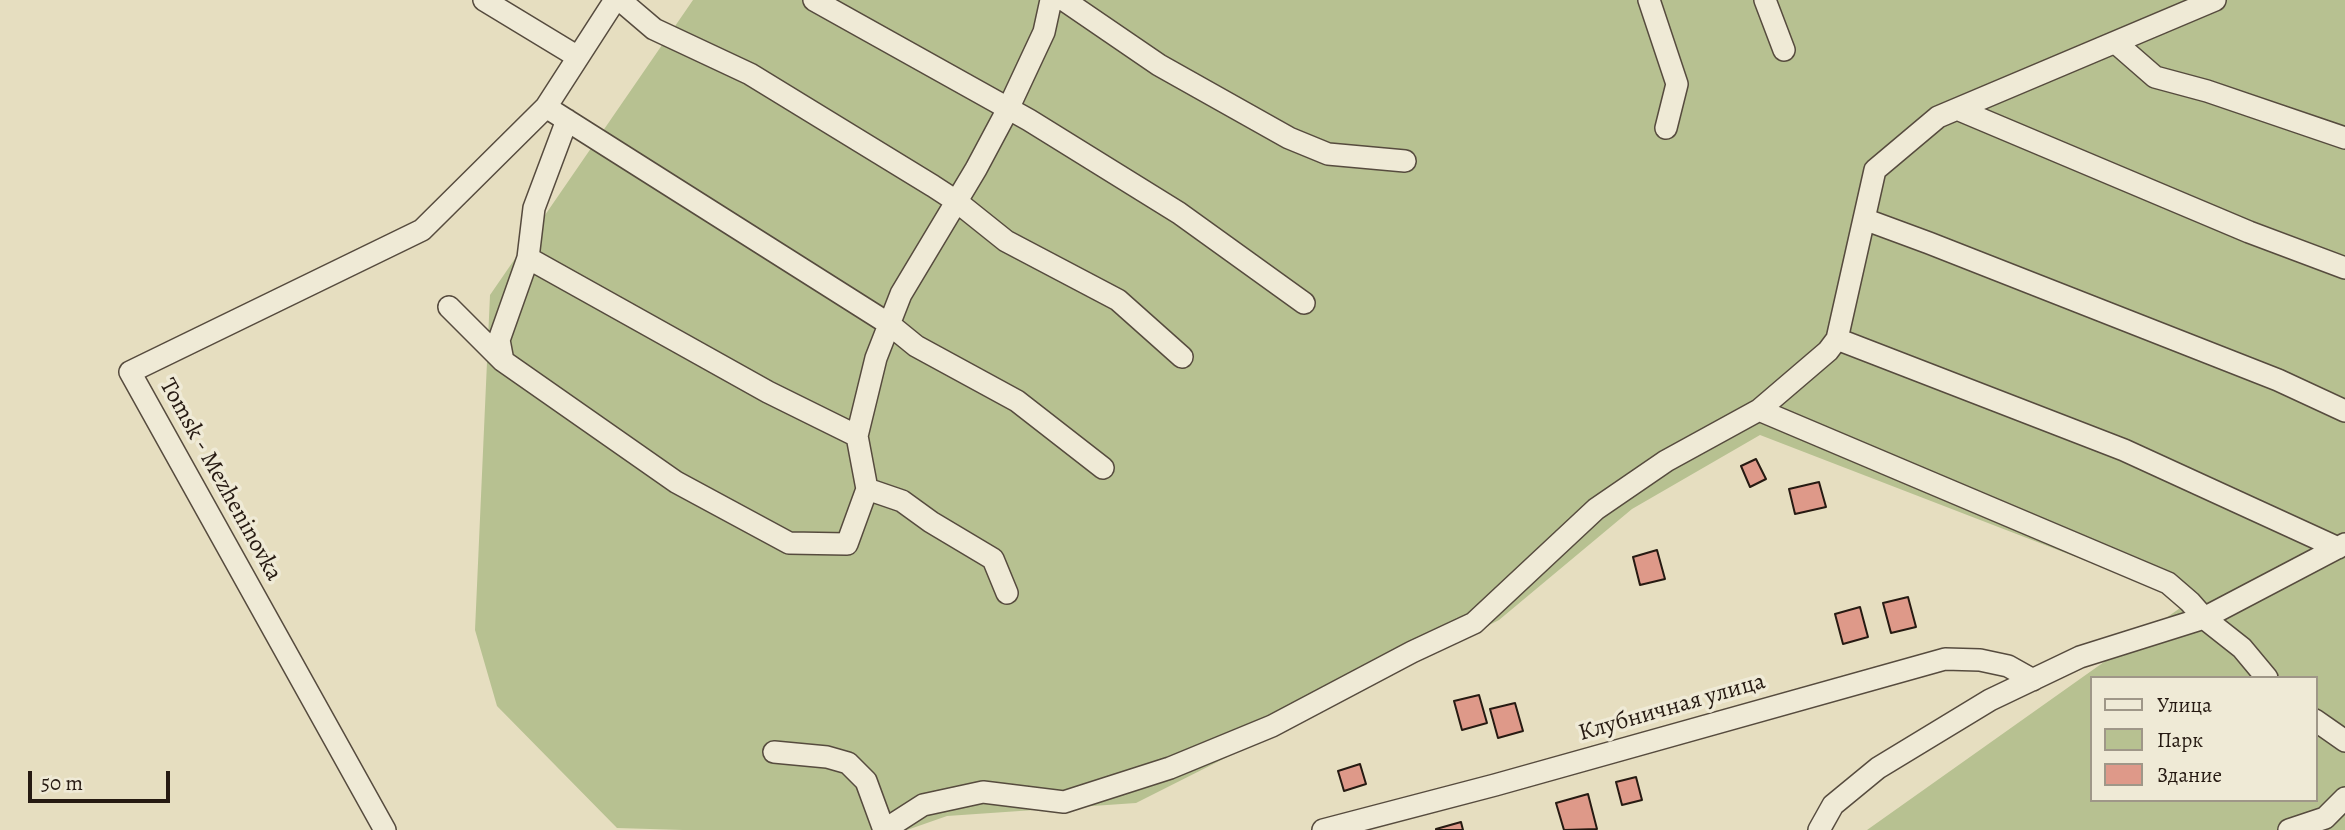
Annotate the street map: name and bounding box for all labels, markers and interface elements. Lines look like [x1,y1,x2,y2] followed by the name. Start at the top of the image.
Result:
[152,374,288,586] street label: Tomsk - Mezheninovka
[1575,668,1769,748] street label: Клубничная улица
[2090,676,2317,802] legend
[2157,691,2212,719] text: Улица
[2157,726,2203,754] text: Парк
[32,756,173,800] scale bar
[2157,761,2222,789] text: Здание
[41,769,83,797] text: 50 m

